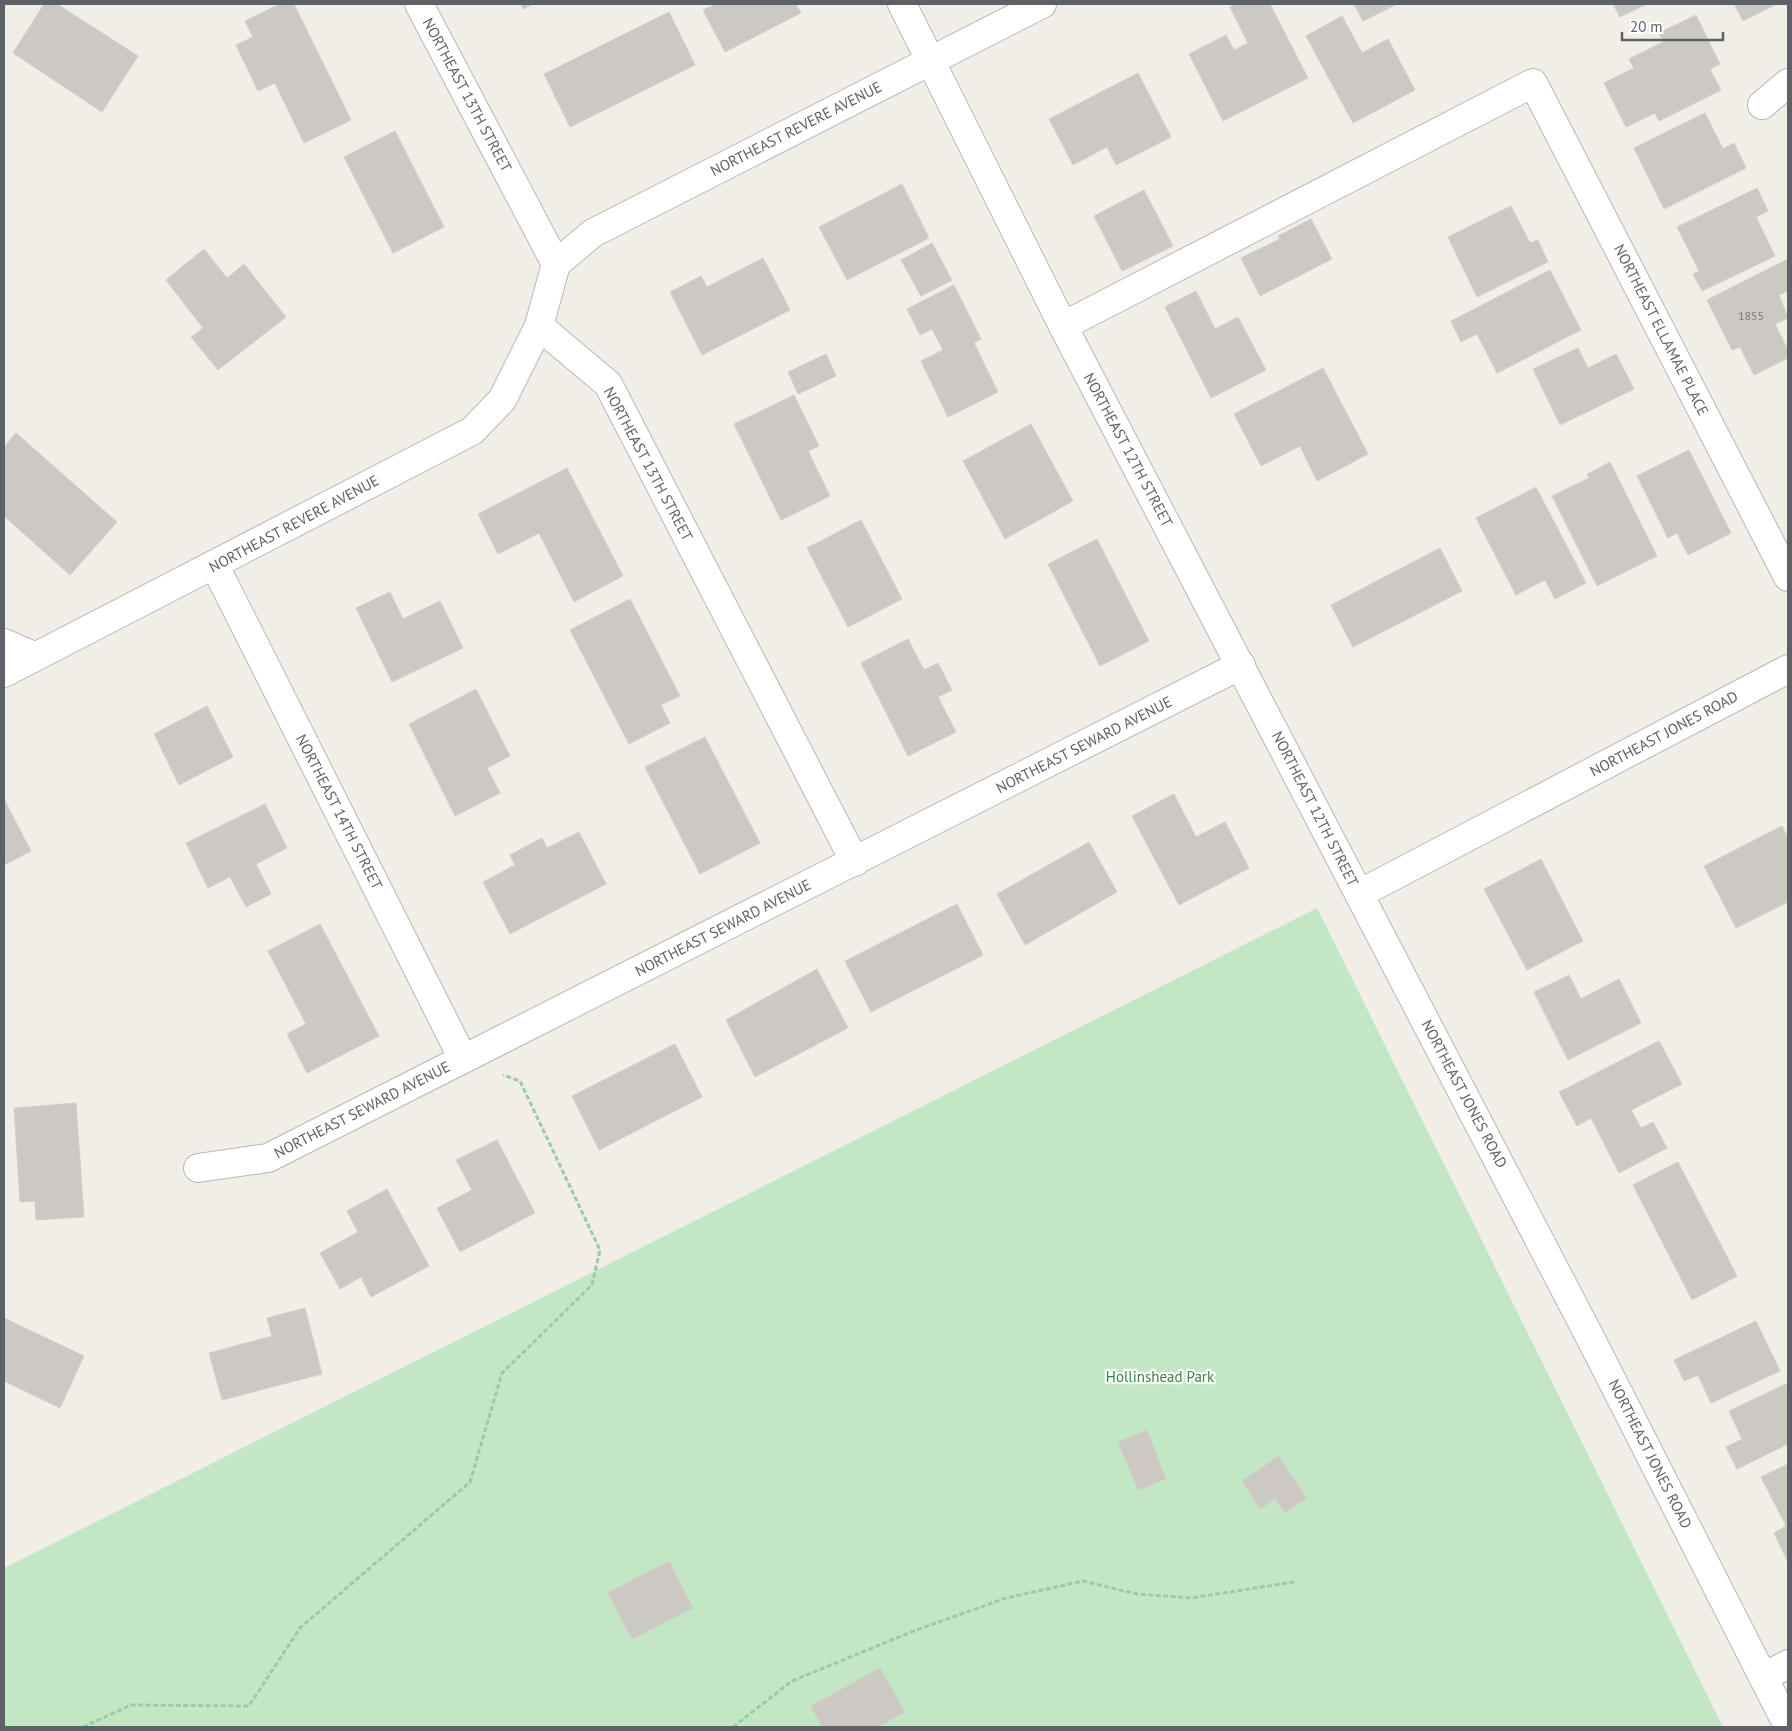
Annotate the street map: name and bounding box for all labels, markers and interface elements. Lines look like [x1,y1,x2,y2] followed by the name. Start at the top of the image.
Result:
[1622,10,1723,42] scale bar
[419,15,516,176] street label: NORTHEAST 13TH STREET
[1630,17,1663,36] text: 20 m
[707,77,885,180] street label: NORTHEAST REVERE AVENUE
[1610,241,1713,419] street label: NORTHEAST ELLAMAE PLACE
[1738,308,1764,323] house number: 1855
[1080,370,1177,531] street label: NORTHEAST 12TH STREET
[600,384,697,545] street label: NORTHEAST 13TH STREET
[205,471,382,577] street label: NORTHEAST REVERE AVENUE
[1587,686,1741,781] street label: NORTHEAST JONES ROAD
[993,692,1175,797] street label: NORTHEAST SEWARD AVENUE
[1268,728,1363,890] street label: NORTHEAST 12TH STREET
[292,731,387,893] street label: NORTHEAST 14TH STREET
[632,875,814,980] street label: NORTHEAST SEWARD AVENUE
[1417,1017,1512,1171] street label: NORTHEAST JONES ROAD
[271,1057,453,1162] street label: NORTHEAST SEWARD AVENUE
[1106,1367,1215,1386] park label: Hollinshead Park
[1605,1376,1696,1531] street label: NORTHEAST JONES ROAD

